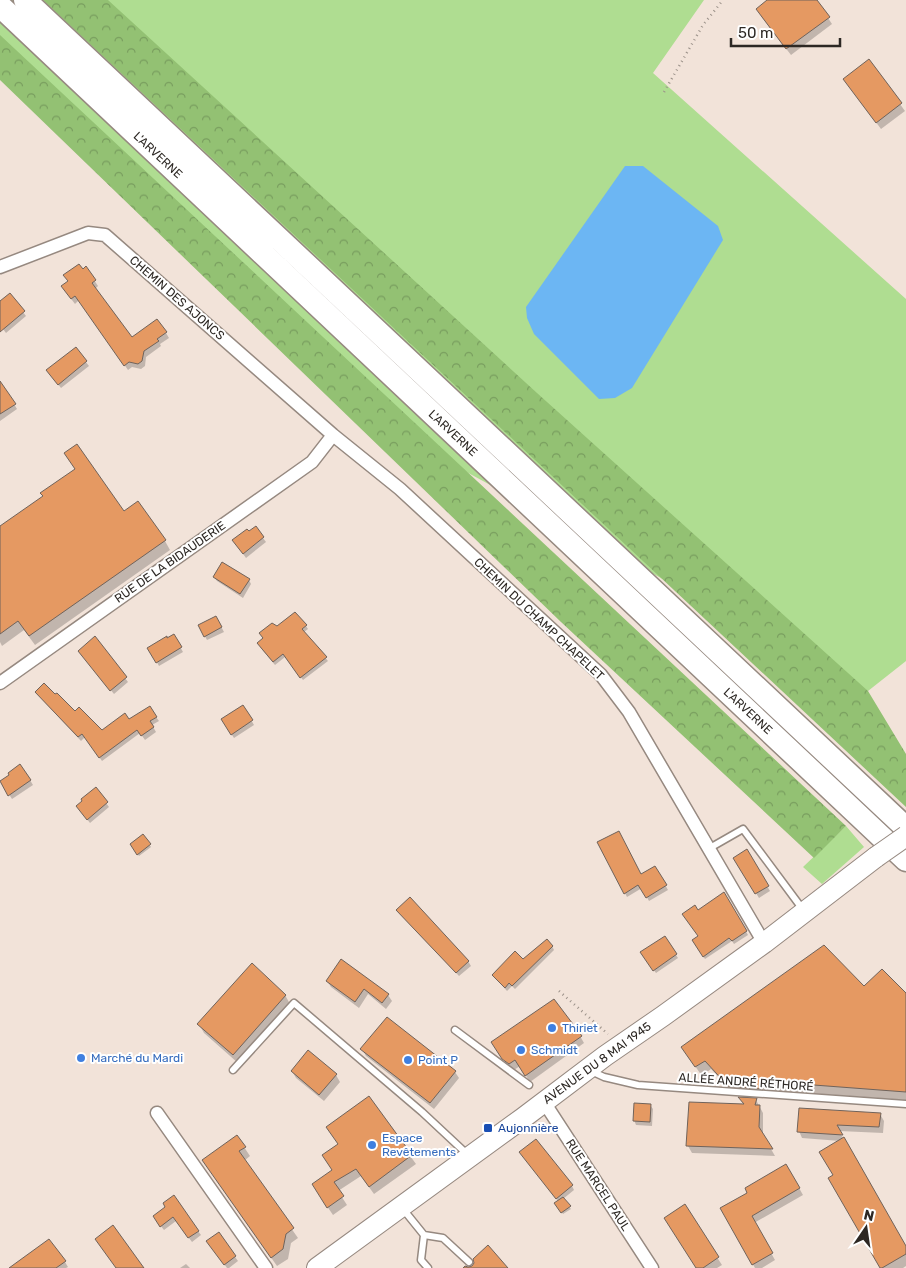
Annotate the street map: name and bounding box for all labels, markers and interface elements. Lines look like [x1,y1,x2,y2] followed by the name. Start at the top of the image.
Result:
[731,15,840,47] scale bar
[738,24,773,42] text: 50 m
[131,129,185,181] street label: L'ARVERNE
[127,253,227,343] street label: CHEMIN DES AJONCS
[426,407,480,459] street label: L'ARVERNE
[112,518,228,606] street label: RUE DE LA BIDAUDERIE
[471,555,607,683] street label: CHEMIN DU CHAMP CHAPELET
[721,685,775,737] street label: L'ARVERNE
[540,1019,654,1107] street label: AVENUE DU 8 MAI 1945
[562,1021,598,1035] place label: Thiriet
[546,1022,558,1034] marker: Thiriet
[531,1043,578,1057] place label: Schmidt
[515,1044,527,1056] marker: Schmidt
[91,1051,183,1065] place label: Marché du Mardi
[75,1052,87,1064] marker: Marché du Mardi
[418,1053,458,1067] place label: Point P
[402,1054,414,1066] marker: Point P
[678,1070,814,1094] street label: ALLÉE ANDRÉ RÉTHORÉ
[498,1121,559,1135] place label: Aujonnière
[482,1122,494,1134] marker: Aujonnière
[382,1131,456,1159] place label: Espace Revêtements
[563,1136,633,1234] street label: RUE MARCEL PAUL
[366,1139,378,1151] marker: Espace Revêtements
[841,1203,891,1253] north arrow
[862,1206,876,1225] text: N

